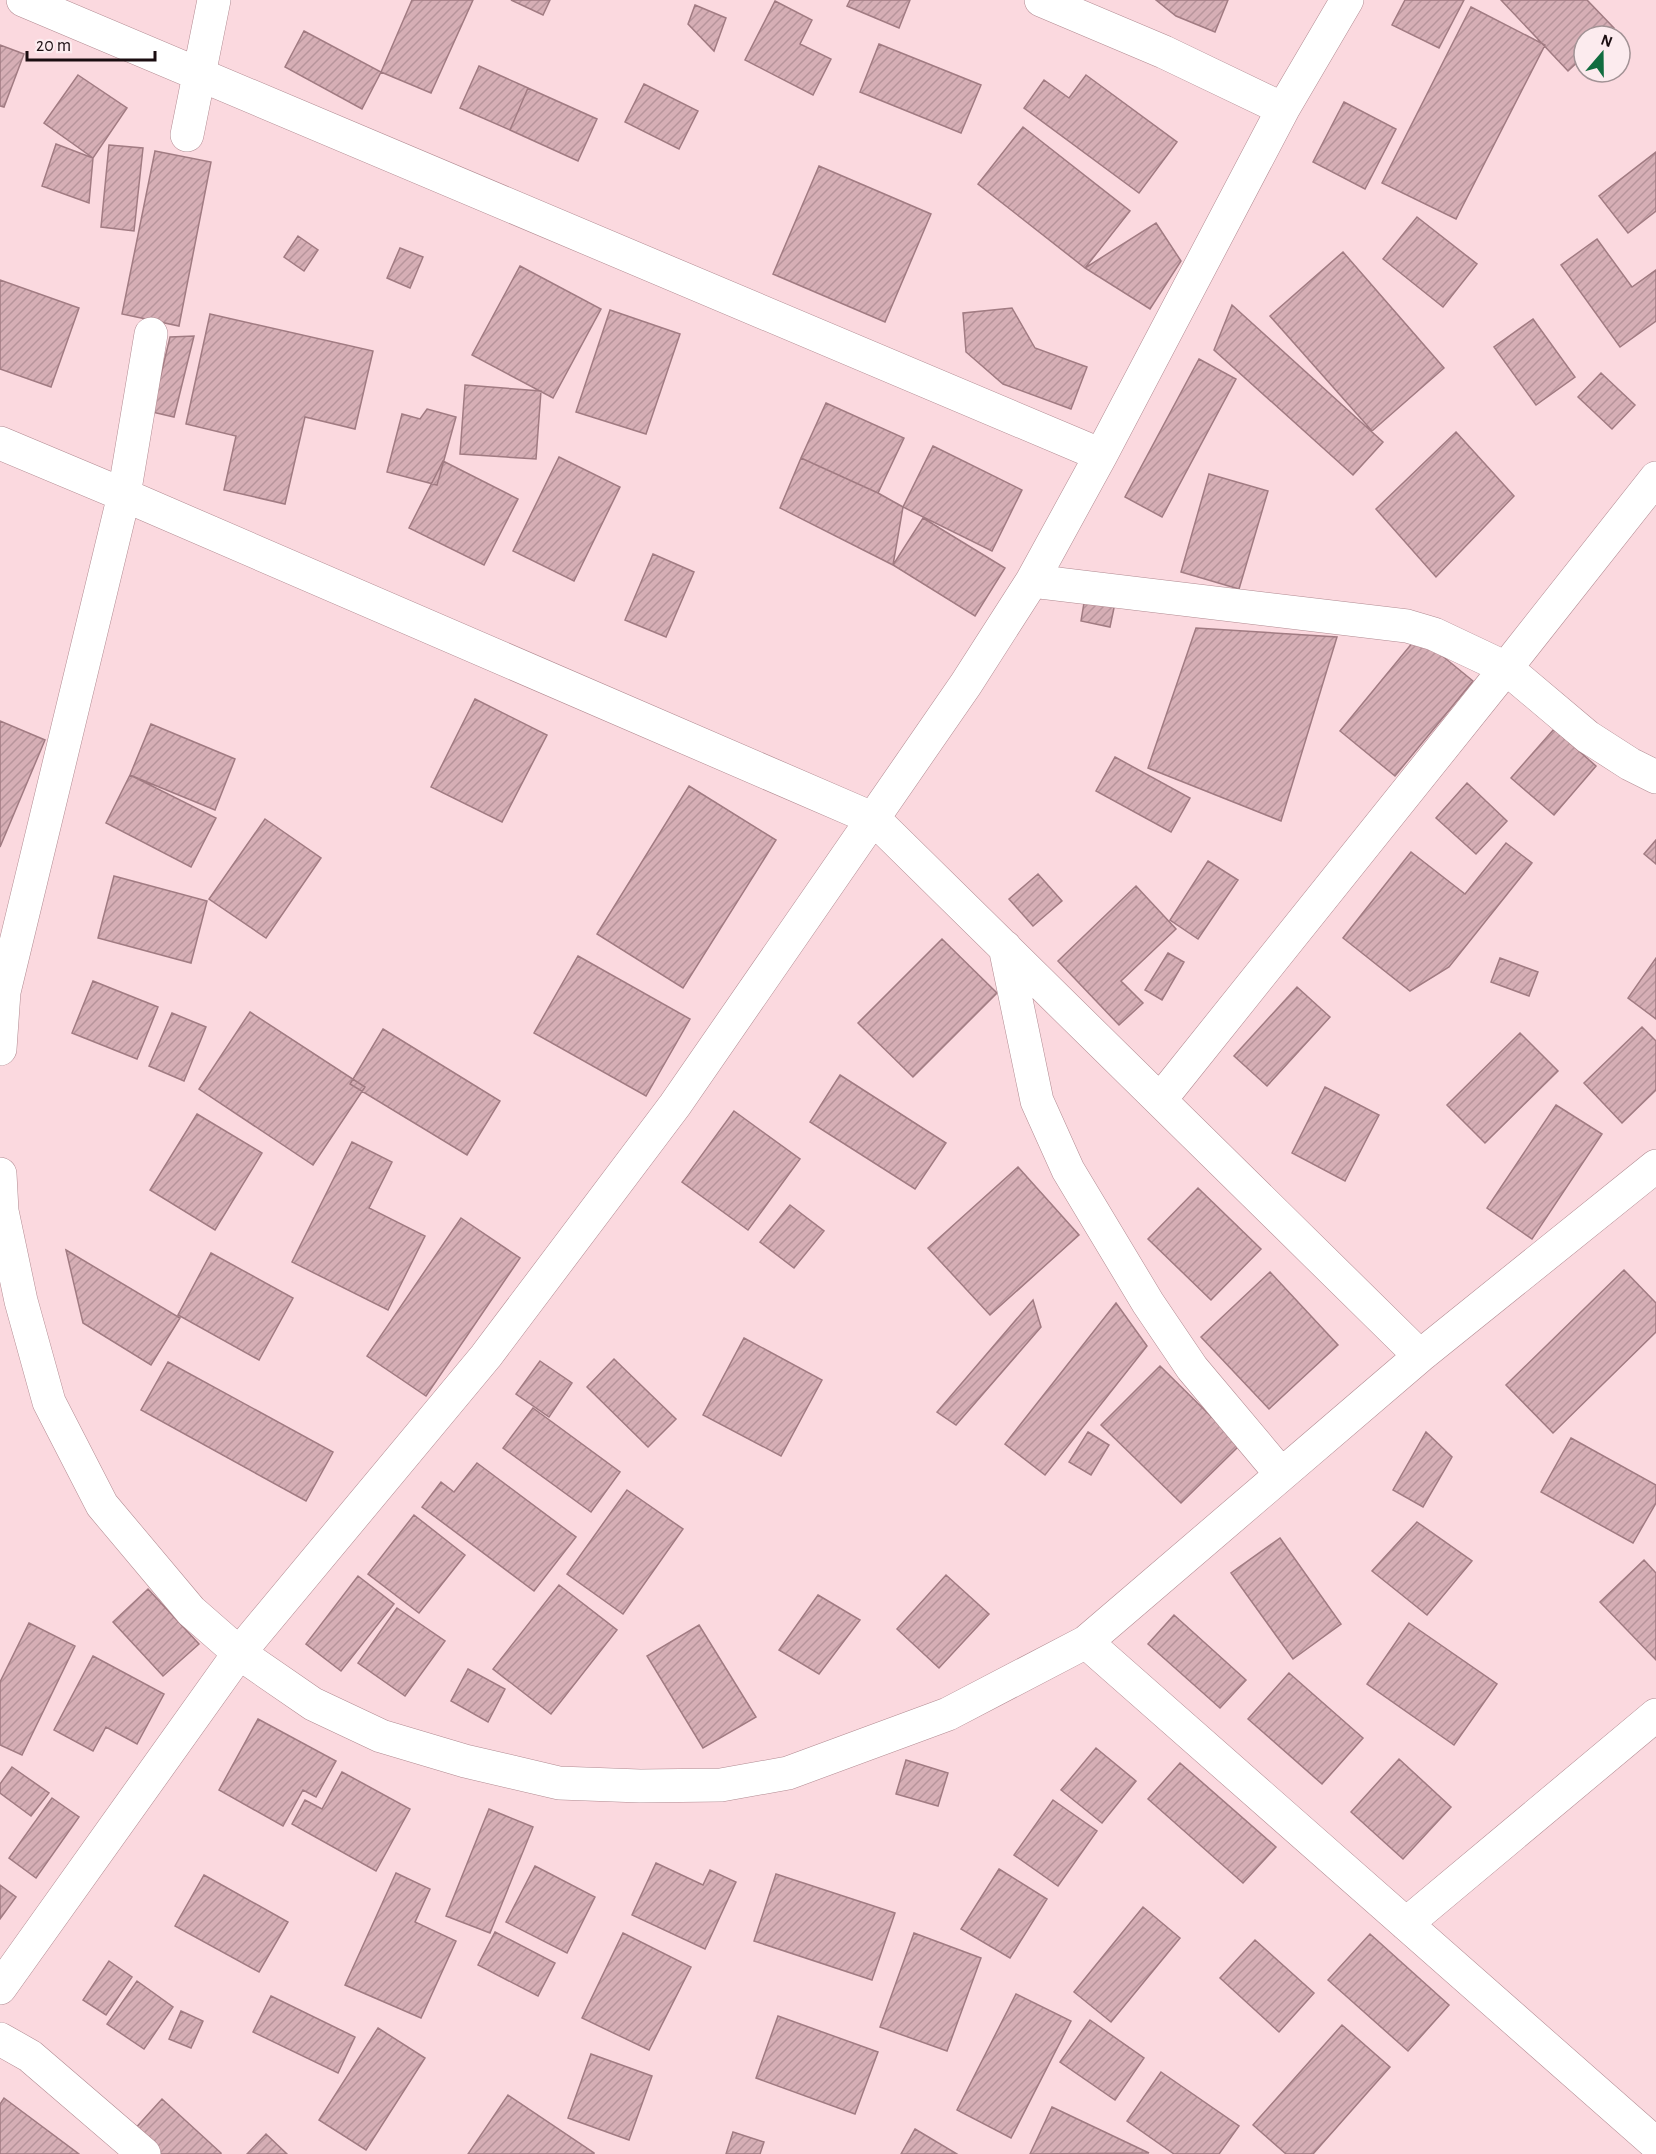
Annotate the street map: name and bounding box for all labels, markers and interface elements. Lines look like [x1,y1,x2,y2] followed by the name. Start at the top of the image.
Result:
[27,24,154,62] scale bar
[1572,24,1632,84] north arrow
[1599,31,1615,50] text: N
[36,37,71,55] text: 20 m

